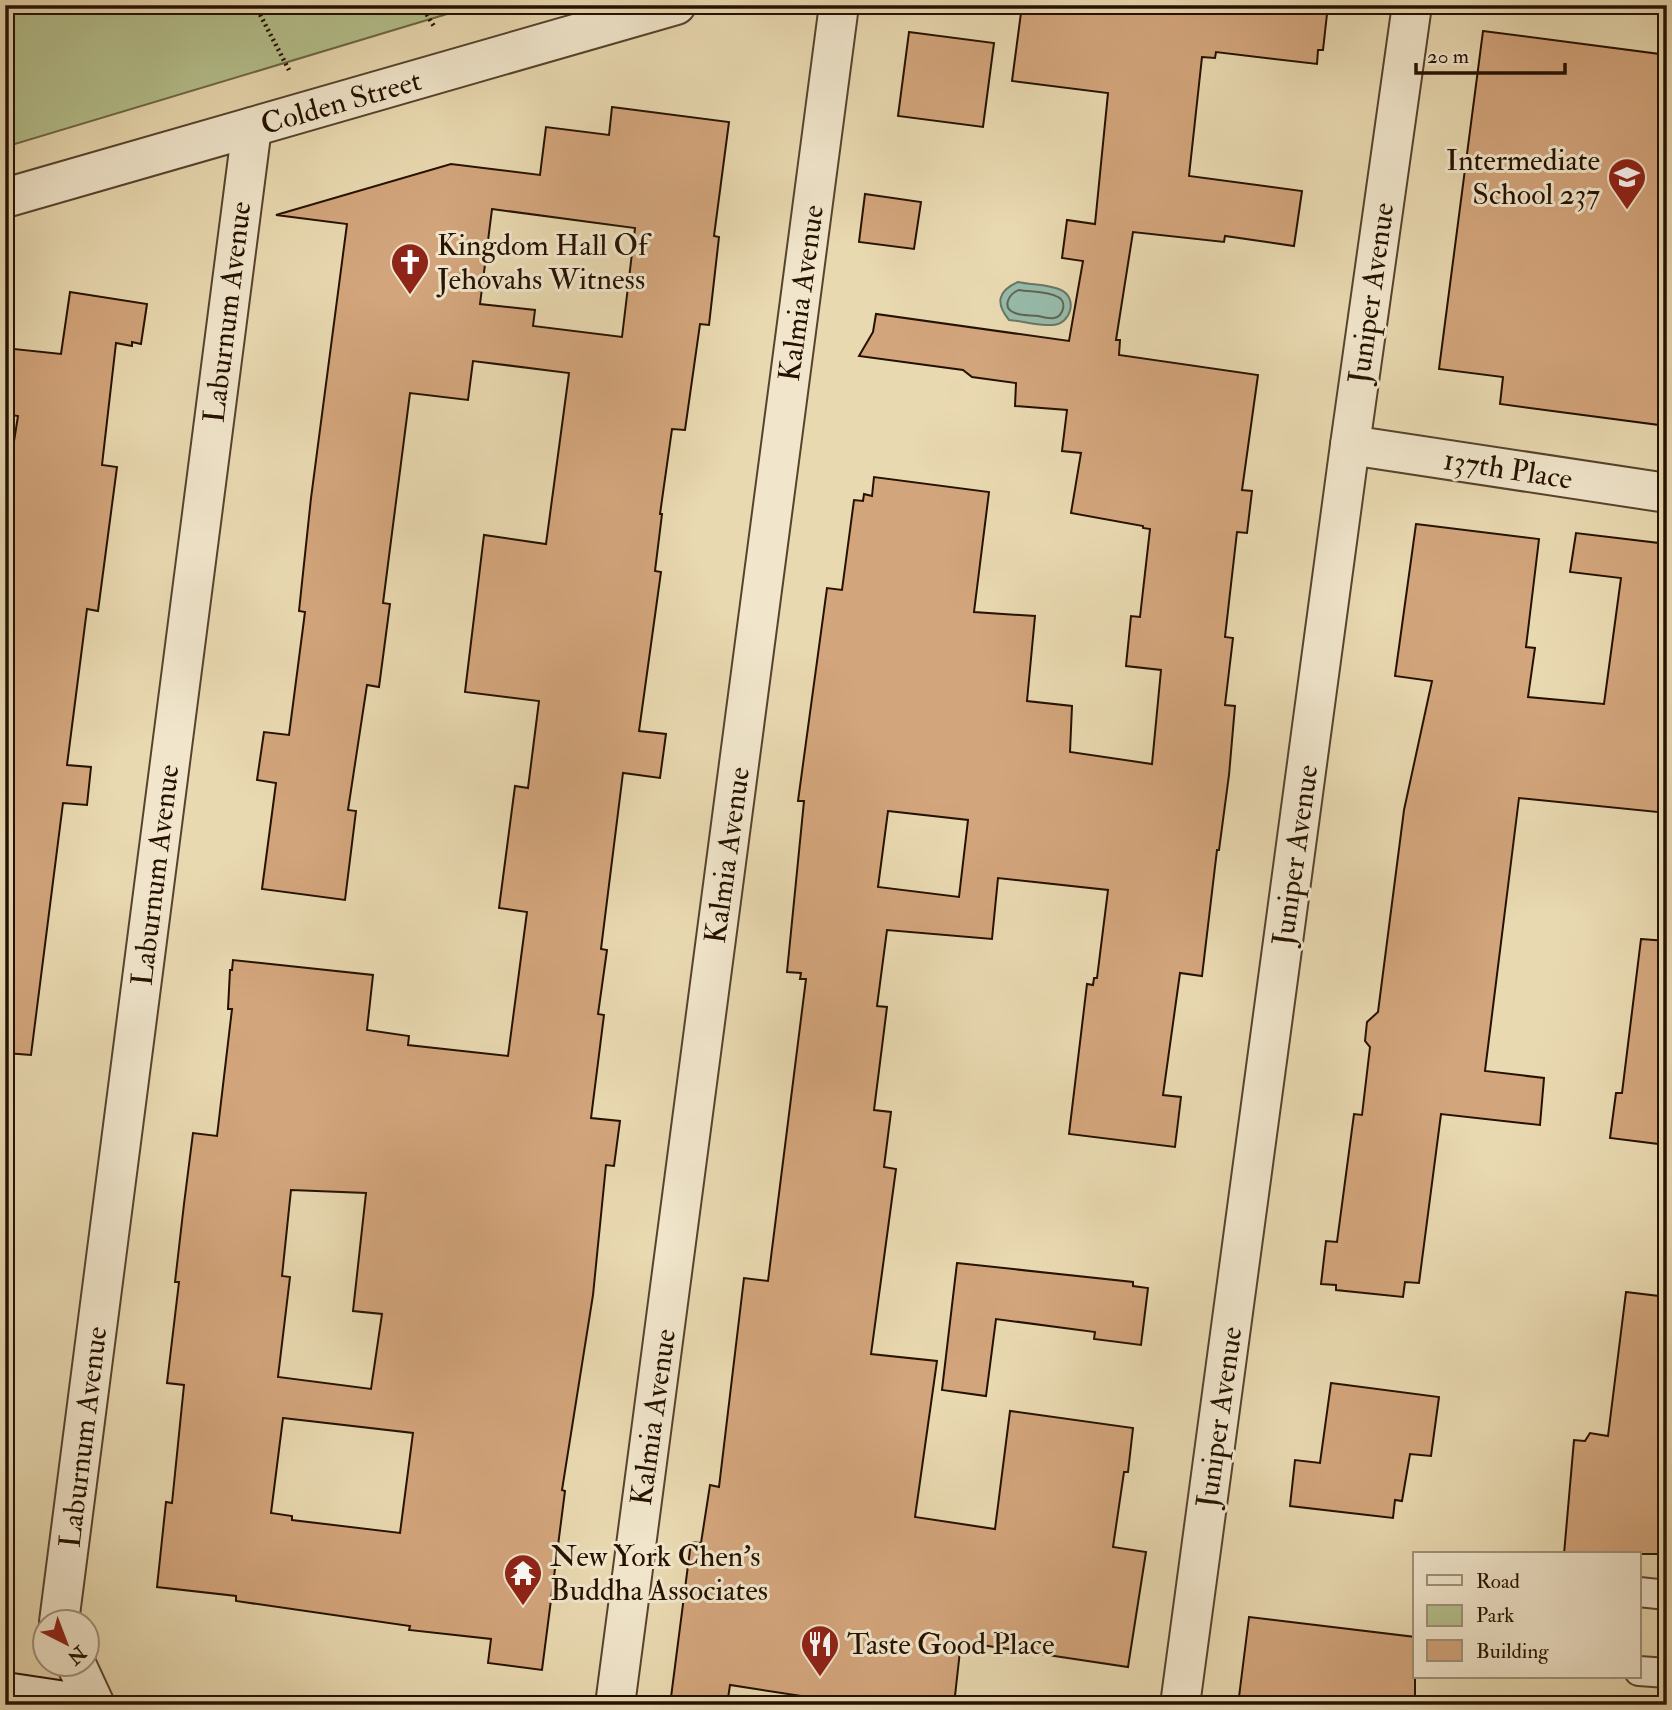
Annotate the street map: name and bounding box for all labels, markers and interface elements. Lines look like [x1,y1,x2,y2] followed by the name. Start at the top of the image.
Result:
[1416,32,1565,76] scale bar
[1427,43,1469,70] text: 20 m
[257,62,426,143] street label: Colden Street
[1446,142,1600,213] place label: Intermediate School 237
[1606,156,1648,211] school or university icon: Intermediate School 237
[196,199,259,425] street label: Laburnum Avenue
[1340,200,1403,387] street label: Juniper Avenue
[771,202,832,384] street label: Kalmia Avenue
[436,227,652,298] place label: Kingdom Hall Of Jehovahs Witness
[389,241,431,296] church icon: Kingdom Hall Of Jehovahs Witness
[1441,441,1575,498] street label: 137th Place
[124,762,187,988] street label: Laburnum Avenue
[1264,762,1327,949] street label: Juniper Avenue
[697,764,758,946] street label: Kalmia Avenue
[52,1324,115,1550] street label: Laburnum Avenue
[1188,1324,1251,1511] street label: Juniper Avenue
[623,1326,684,1508] street label: Kalmia Avenue
[550,1538,768,1609] place label: New York Chen's Buddha Associates
[502,1552,544,1607] temple icon: New York Chen's Buddha Associates
[1413,1552,1640,1678] legend
[1476,1568,1521,1595] text: Road
[1476,1602,1514,1629] text: Park
[32,1608,102,1678] north arrow
[799,1623,841,1678] restaurant icon: Taste Good Place
[847,1626,1055,1663] place label: Taste Good Place
[1476,1638,1549,1665] text: Building
[62,1640,92,1670] text: N

